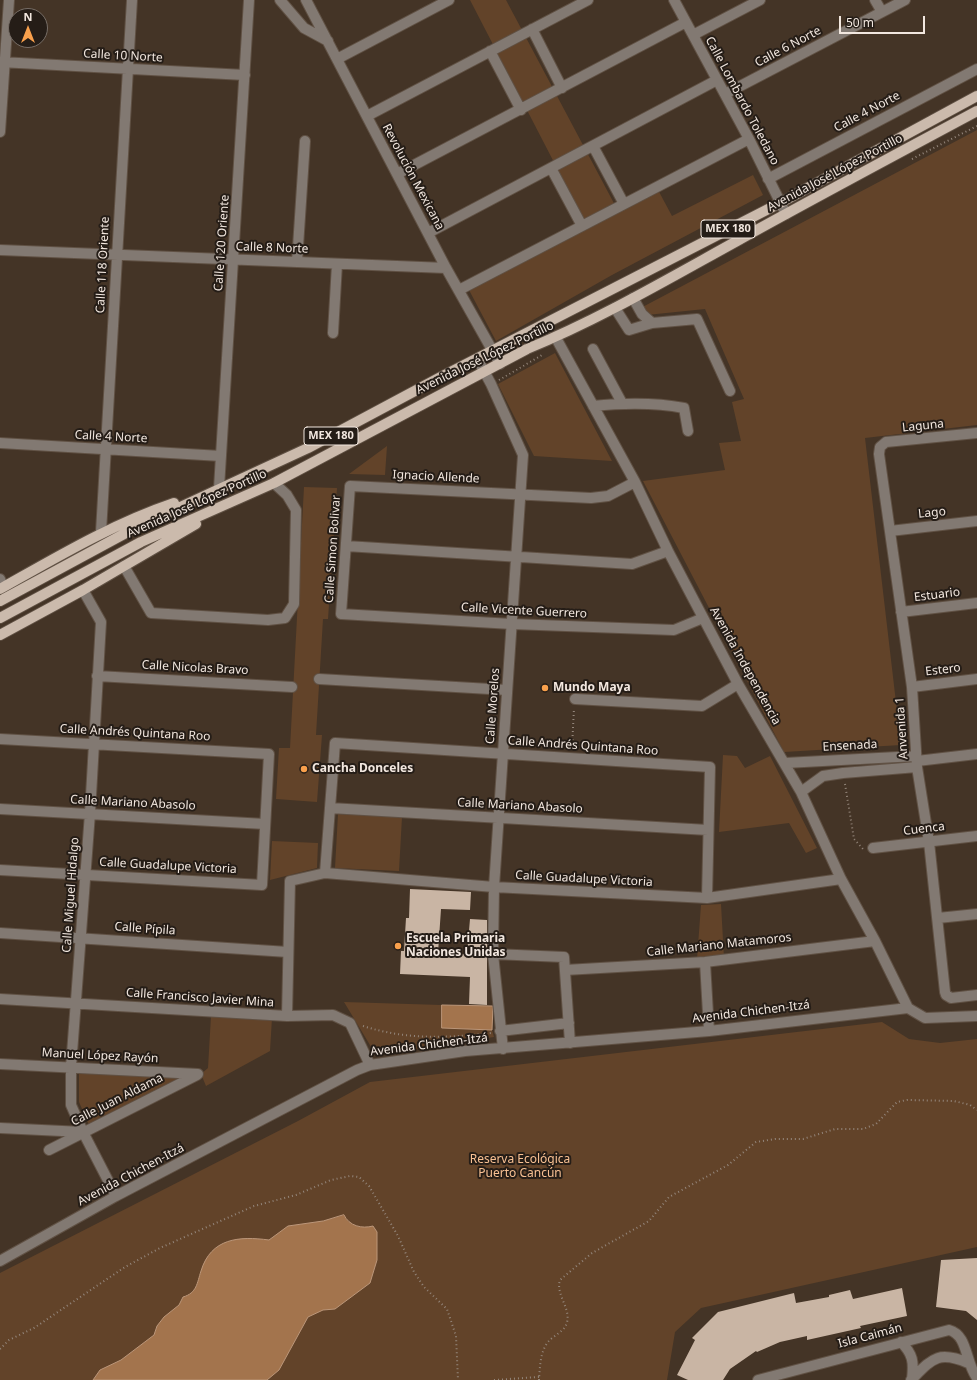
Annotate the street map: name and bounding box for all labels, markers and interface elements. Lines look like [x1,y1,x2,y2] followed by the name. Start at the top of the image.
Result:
[8,8,48,48] north arrow
[841,8,927,34] scale bar
[24,9,32,24] text: N
[846,14,874,31] text: 50 m
[752,24,824,70] street label: Calle 6 Norte
[702,34,782,168] street label: Calle Lombardo Toledano
[83,47,163,65] street label: Calle 10 Norte
[831,89,903,135] street label: Calle 4 Norte
[379,122,447,232] street label: Revolución Mexicana
[765,131,905,215] street label: Avenida José López Portillo
[211,194,233,292] street label: Calle 120 Oriente
[93,216,113,314] street label: Calle 118 Oriente
[701,220,755,238] road number: MEX 180
[235,240,309,256] street label: Calle 8 Norte
[414,318,556,398] street label: Avenida José López Portillo
[901,417,945,435] street label: Laguna
[304,427,358,445] road number: MEX 180
[74,428,148,446] street label: Calle 4 Norte
[125,467,269,541] street label: Avenida José López Portillo
[392,468,480,486] street label: Ignacio Allende
[322,495,344,603] street label: Calle Simon Bolivar
[917,504,947,522] street label: Lago
[913,585,961,605] street label: Estuario
[461,601,587,621] street label: Calle Vicente Guerrero
[707,605,783,727] street label: Avenida Independencia
[141,658,249,678] street label: Calle Nicolas Bravo
[925,661,961,679] street label: Estero
[483,668,503,744] street label: Calle Morelos
[553,681,631,695] place label: Mundo Maya
[540,683,550,693] marker: Mundo Maya
[893,696,911,760] street label: Anvenida 1
[59,722,211,744] street label: Calle Andrés Quintana Roo
[507,734,659,758] street label: Calle Andrés Quintana Roo
[822,737,878,755] street label: Ensenada
[312,762,413,776] place label: Cancha Donceles
[299,764,309,774] marker: Cancha Donceles
[70,793,196,813] street label: Calle Mariano Abasolo
[457,796,583,816] street label: Calle Mariano Abasolo
[902,819,946,839] street label: Cuenca
[60,837,82,953] street label: Calle Miguel Hidalgo
[99,855,237,877] street label: Calle Guadalupe Victoria
[515,868,653,890] street label: Calle Guadalupe Victoria
[114,920,176,938] street label: Calle Pípila
[646,930,792,960] street label: Calle Mariano Matamoros
[406,932,506,960] place label: Escuela Primaria Naciones Unidas
[393,941,403,951] marker: Escuela Primaria Naciones Unidas
[125,986,275,1010] street label: Calle Francisco Javier Mina
[691,998,811,1026] street label: Avenida Chichen-Itzá
[369,1031,489,1059] street label: Avenida Chichen-Itzá
[41,1046,159,1066] street label: Manuel López Rayón
[69,1071,165,1129] street label: Calle Juan Aldama
[75,1141,187,1209] street label: Avenida Chichen-Itzá
[470,1153,570,1181] park label: Reserva Ecológica Puerto Cancún
[836,1321,904,1351] street label: Isla Caimán

